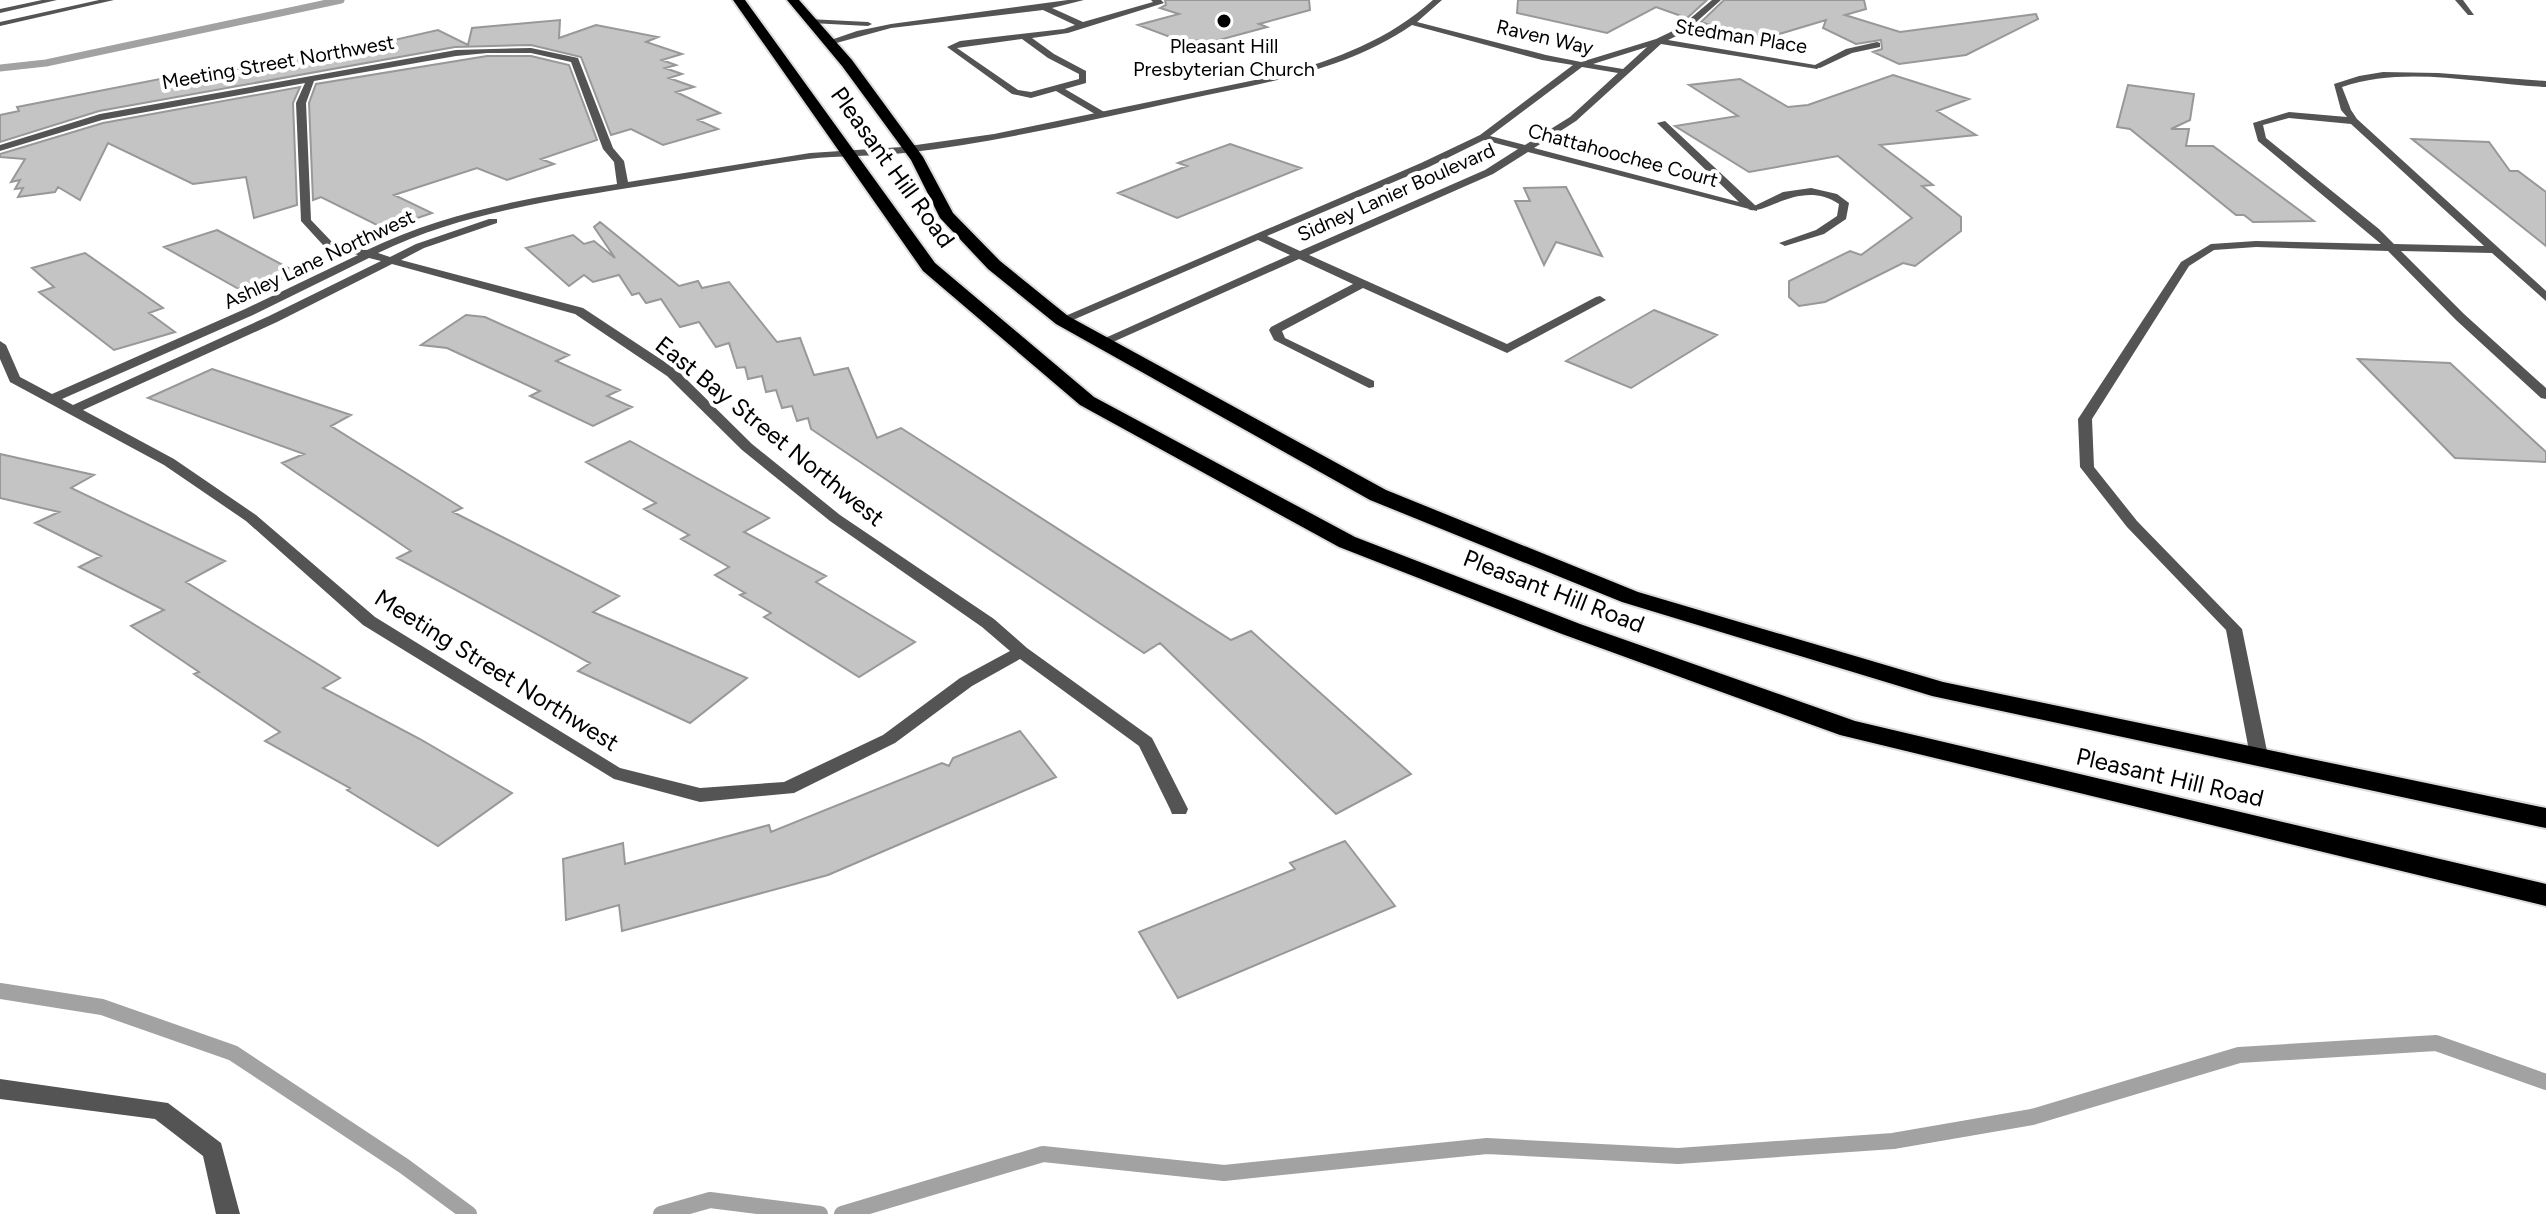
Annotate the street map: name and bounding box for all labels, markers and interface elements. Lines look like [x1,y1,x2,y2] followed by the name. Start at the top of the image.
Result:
[1215,12,1233,30] marker: Pleasant Hill Presbyterian Church
[1494,14,1596,60] street label: Raven Way
[1673,14,1809,58] street label: Stedman Place
[160,30,396,94] street label: Meeting Street Northwest
[1133,34,1315,81] place label: Pleasant Hill Presbyterian Church
[825,81,961,253] street label: Pleasant Hill Road
[1525,118,1721,192] street label: Chattahoochee Court
[1293,138,1499,246] street label: Sidney Lanier Boulevard
[220,204,418,314] street label: Ashley Lane Northwest
[650,330,890,532] street label: East Bay Street Northwest
[1459,543,1649,639] street label: Pleasant Hill Road
[370,583,624,757] street label: Meeting Street Northwest
[2073,741,2267,813] street label: Pleasant Hill Road

